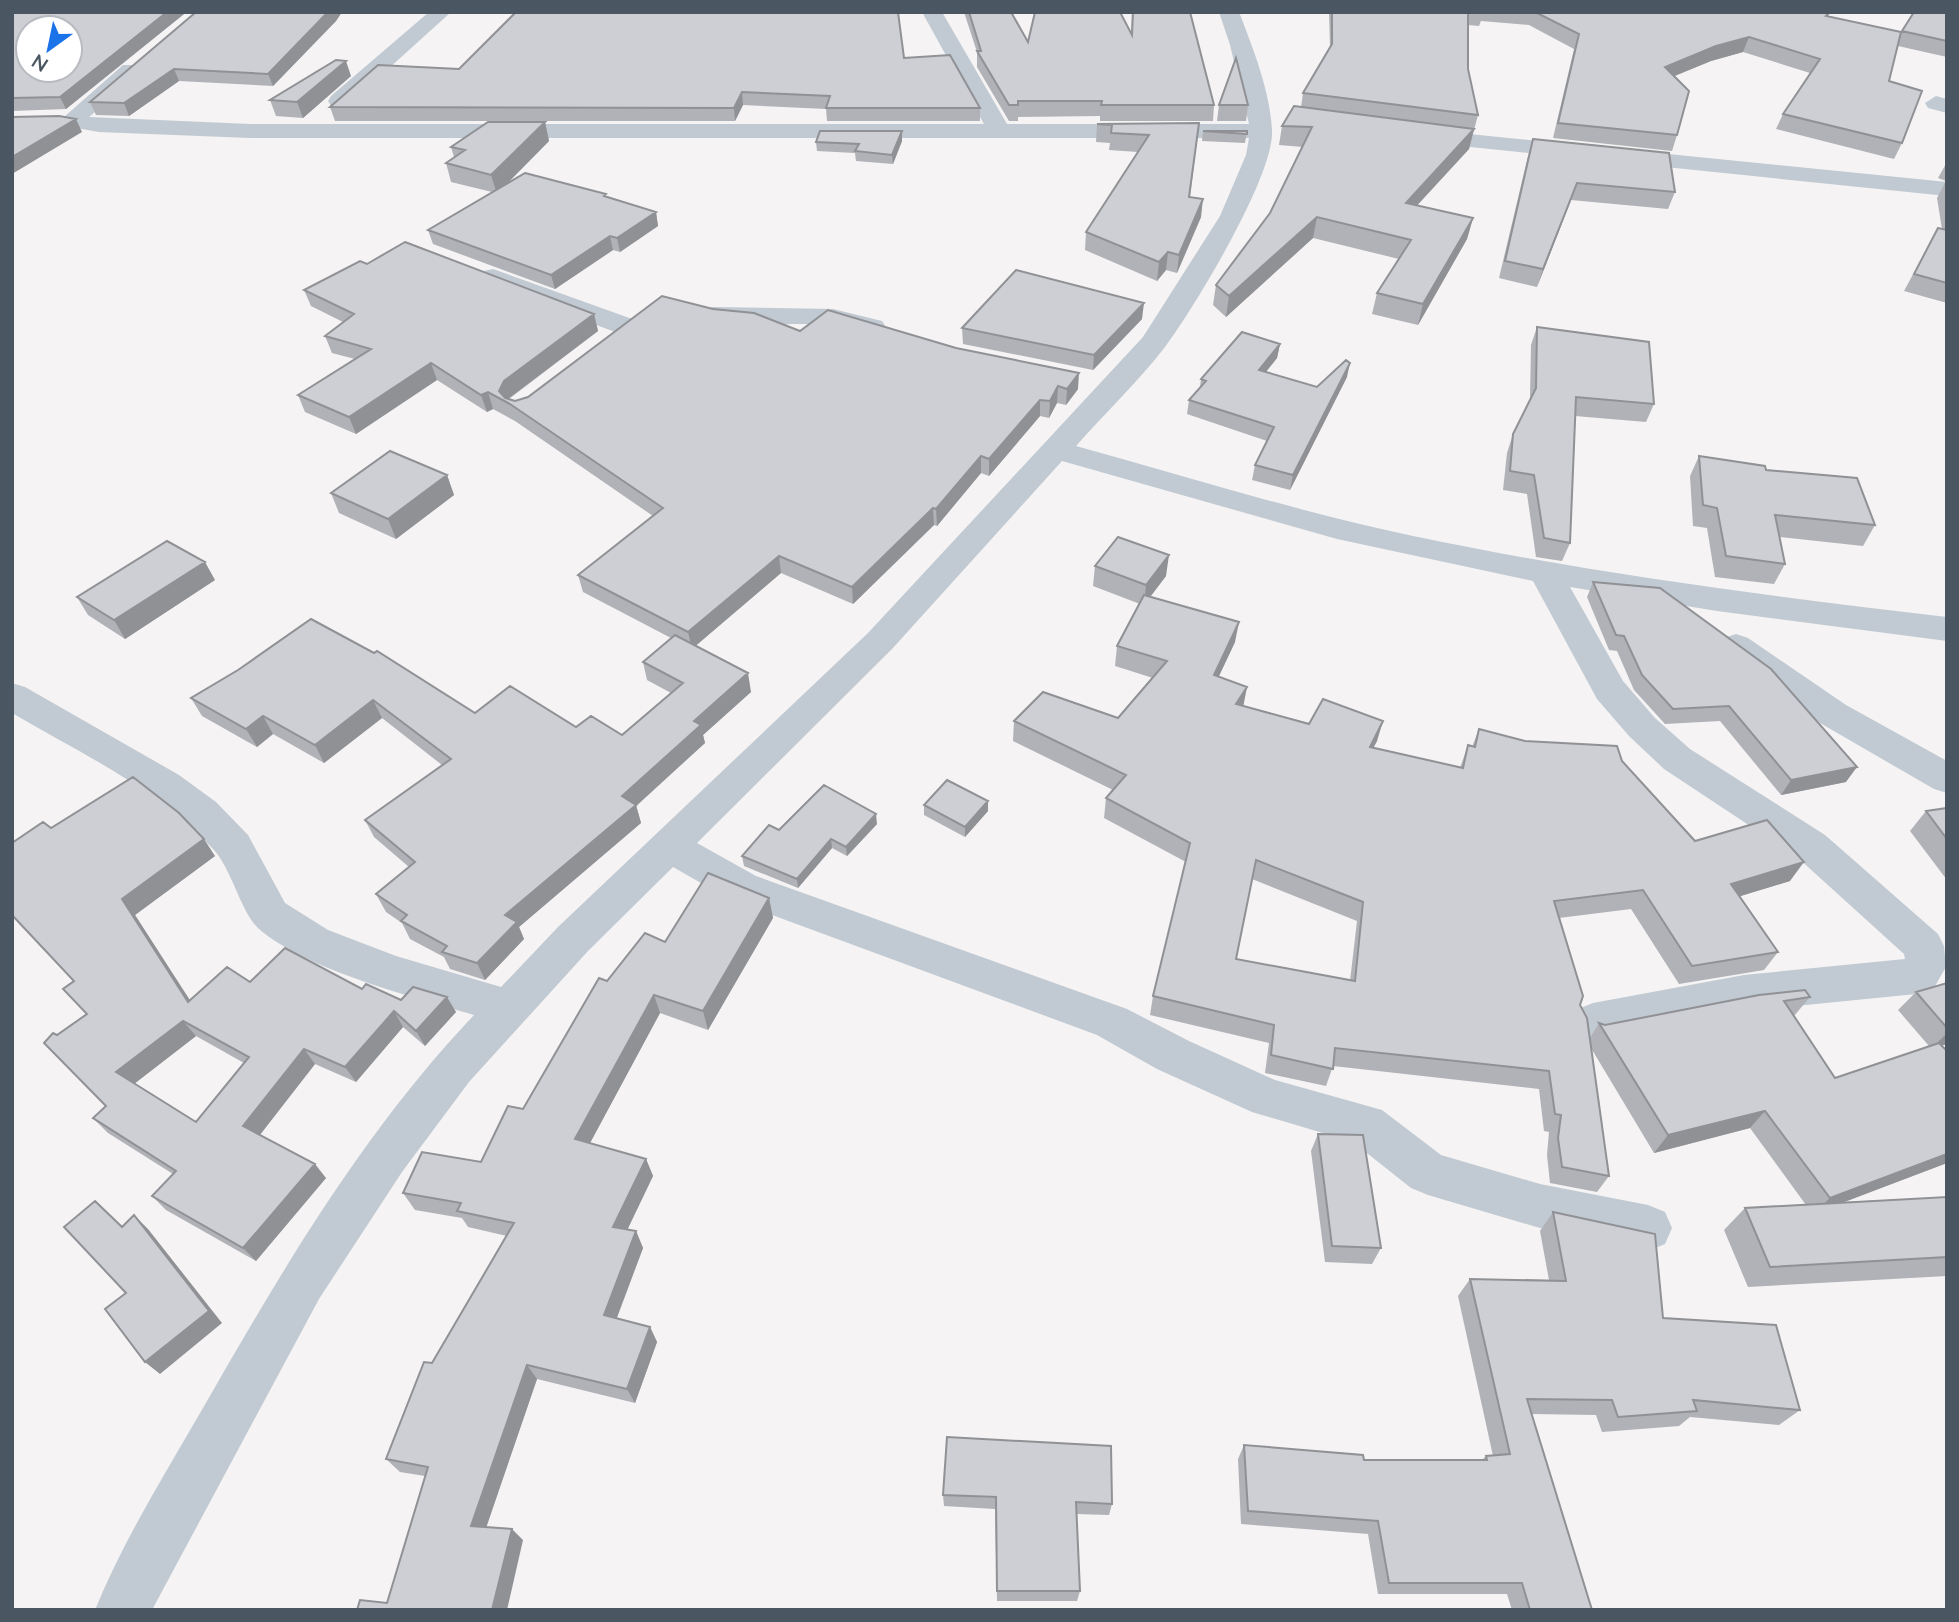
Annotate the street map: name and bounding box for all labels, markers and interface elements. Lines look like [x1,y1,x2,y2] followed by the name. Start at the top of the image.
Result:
[14,14,84,84] north arrow
[27,50,52,77] text: N

